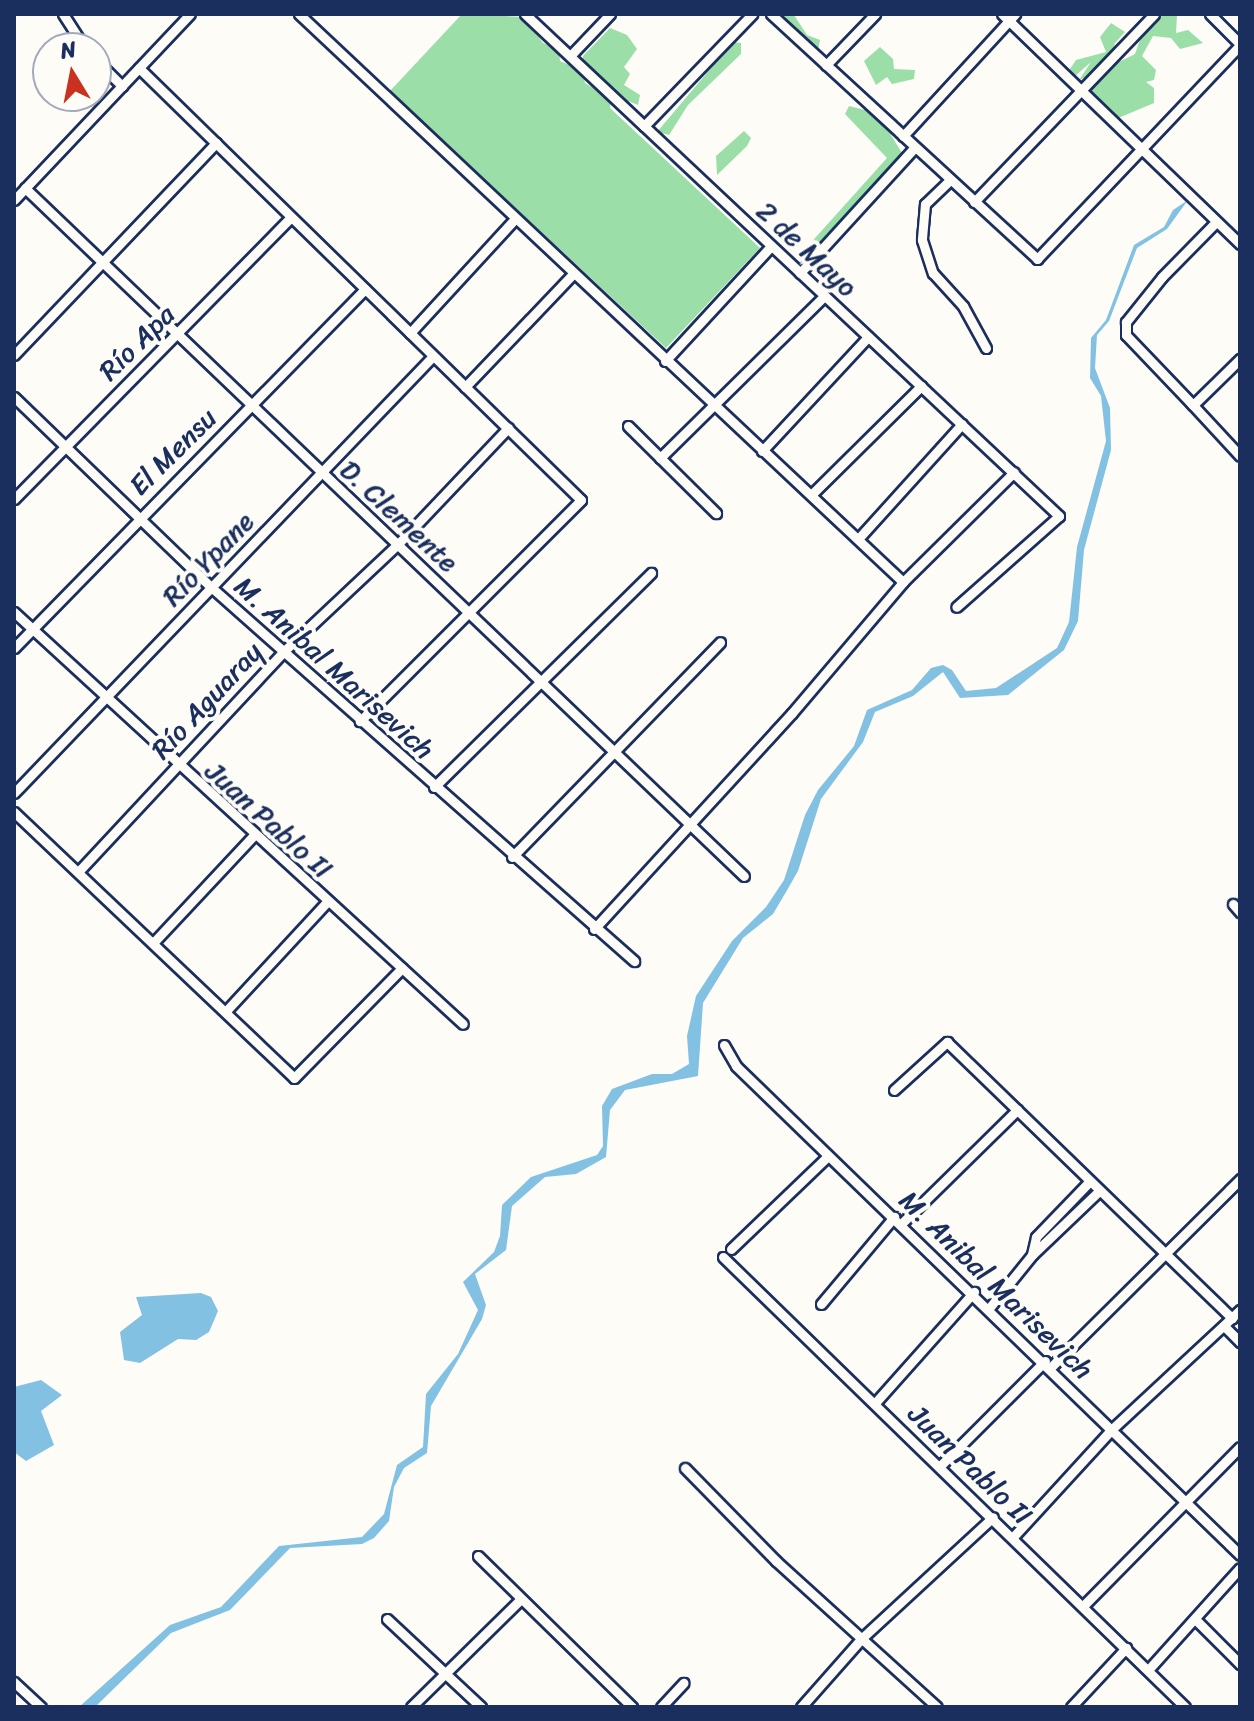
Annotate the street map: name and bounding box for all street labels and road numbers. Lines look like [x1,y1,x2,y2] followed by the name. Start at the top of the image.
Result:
[750,194,864,304] street label: 2 de Mayo
[92,298,182,388] street label: Río Apa
[122,401,224,503] street label: El Mensu
[333,453,465,579] street label: D. Clemente
[155,505,261,613] street label: Río Ypane
[228,570,440,766] street label: M. Anibal Marisevich
[144,636,270,766] street label: Río Aguaray
[198,754,340,886] street label: Juan Pablo II
[892,1184,1100,1386] street label: M. Anibal Marisevich
[901,1397,1039,1533] street label: Juan Pablo II

